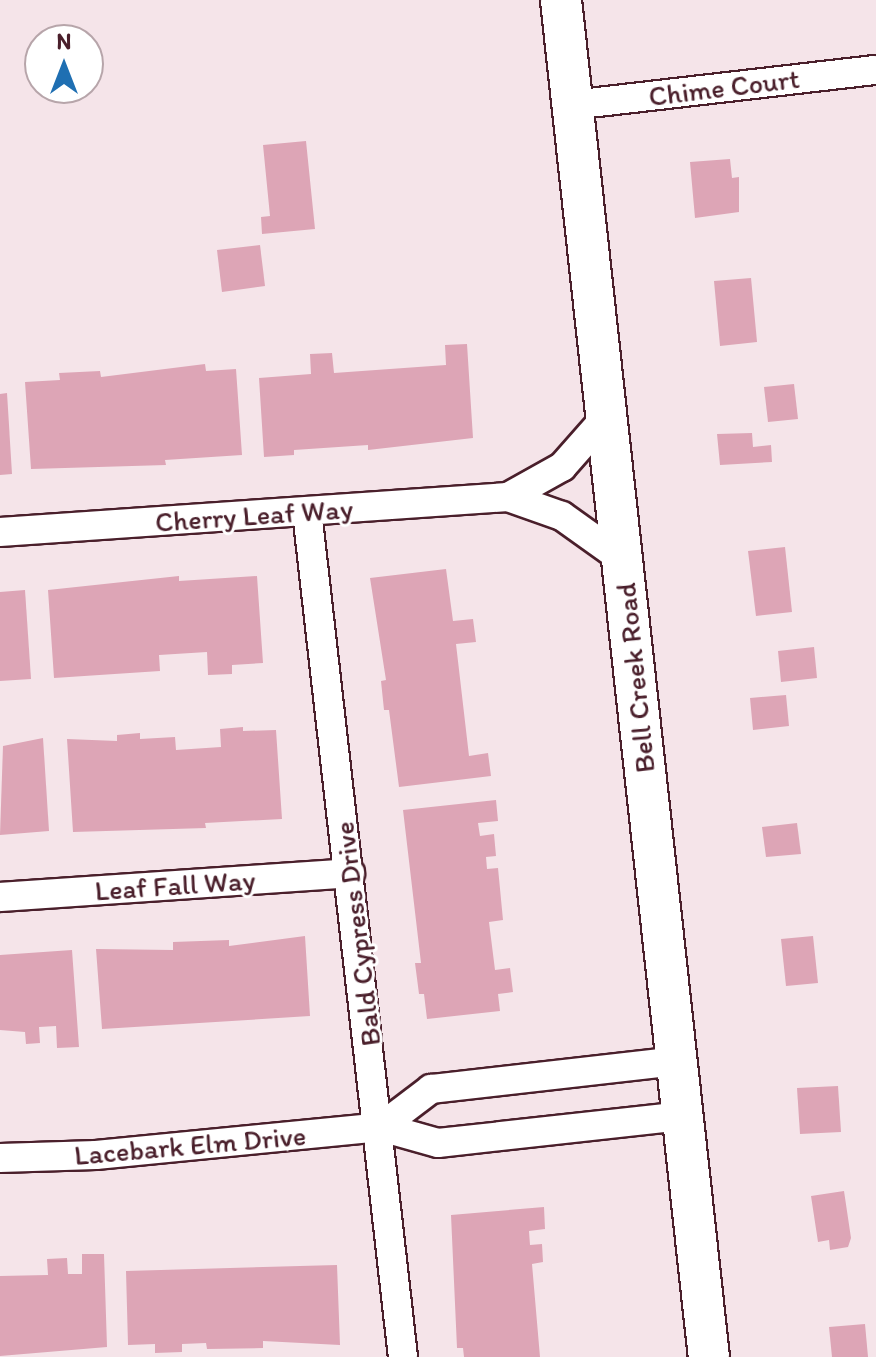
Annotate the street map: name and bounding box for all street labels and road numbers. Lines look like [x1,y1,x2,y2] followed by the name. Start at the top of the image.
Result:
[647,61,801,113] street label: Chime Court
[155,491,353,539] street label: Cherry Leaf Way
[608,582,662,774] street label: Bell Creek Road
[327,820,387,1048] street label: Bald Cypress Drive
[95,863,255,907] street label: Leaf Fall Way
[73,1118,307,1172] street label: Lacebark Elm Drive

